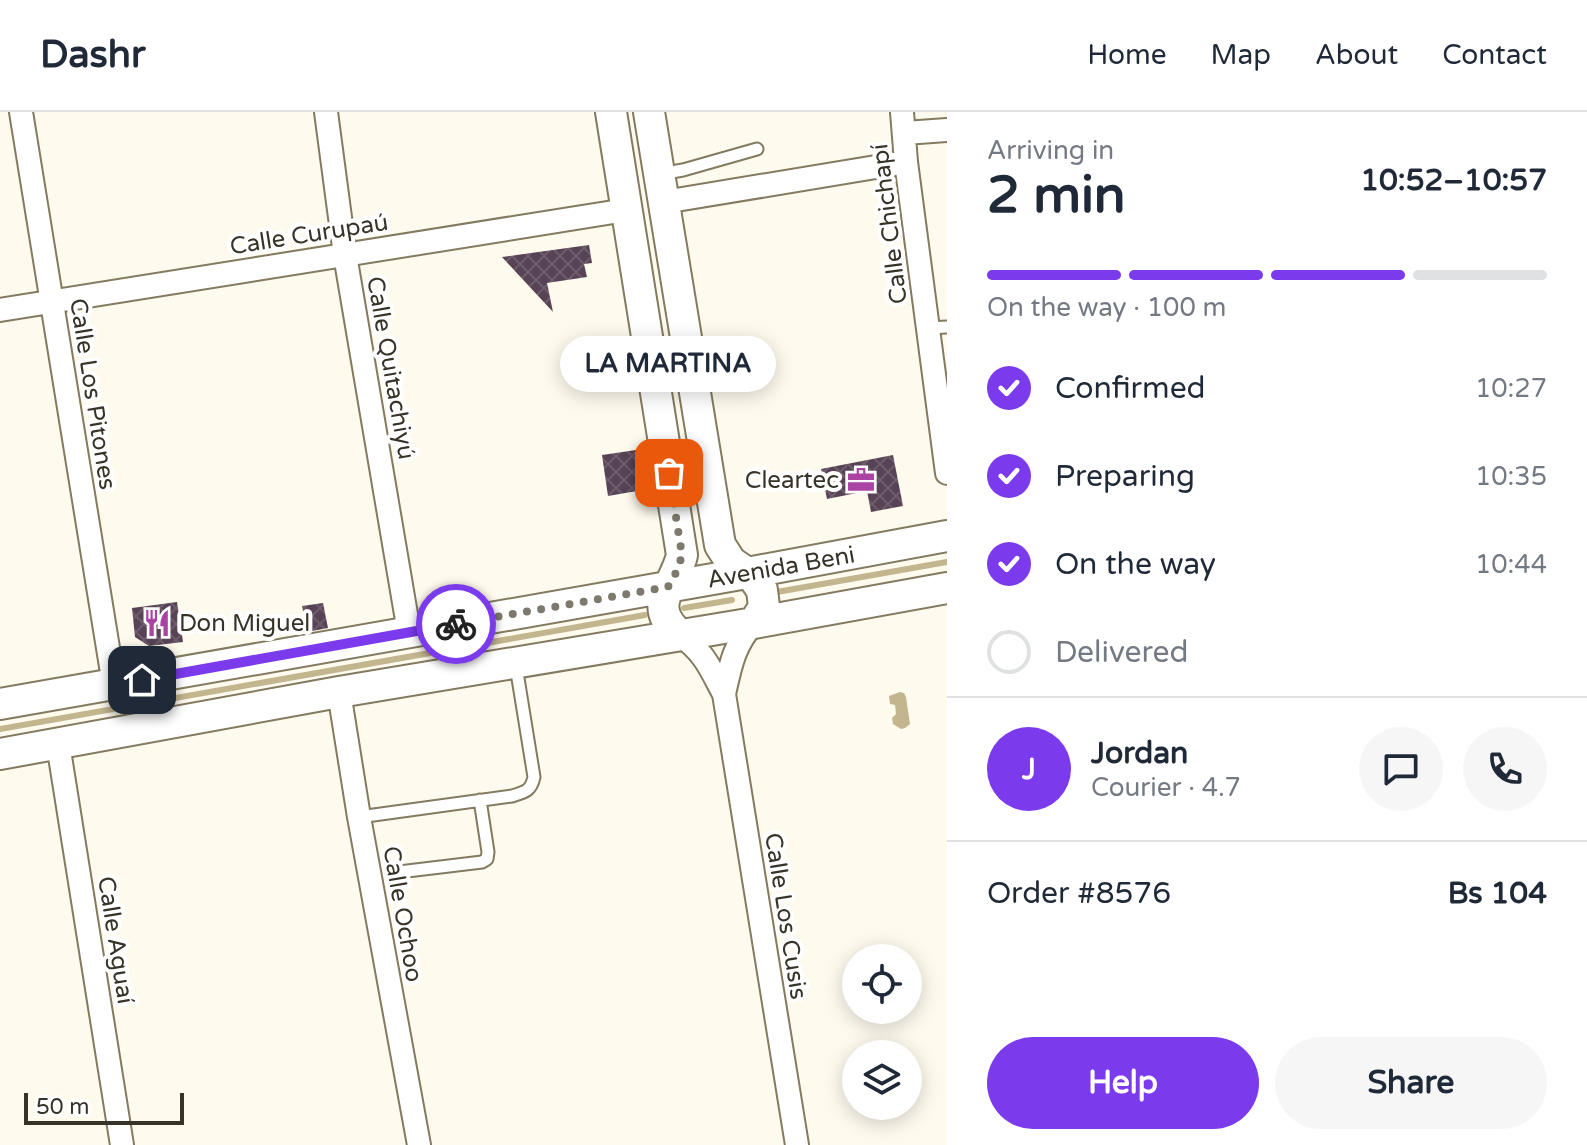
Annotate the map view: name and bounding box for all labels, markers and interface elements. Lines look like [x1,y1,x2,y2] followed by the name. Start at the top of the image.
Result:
[40,32,145,78] text: Dashr
[1087,38,1167,72] text: Home
[1211,38,1271,72] text: Map
[1315,38,1398,72] text: About
[1442,38,1547,72] text: Contact
[987,135,1114,166] text: Arriving in
[865,142,914,306] street label: Calle Chichapí
[1360,162,1547,199] text: 10:52–10:57
[987,164,1126,227] text: 2 min
[228,208,390,261] street label: Calle Curupaú
[360,274,421,462] street label: Calle Quitachiyú
[987,292,1226,323] text: On the way · 100 m
[63,296,122,492] street label: Calle Los Pitones
[561,337,777,393] callout: LA MARTINA
[584,348,752,379] text: LA MARTINA
[987,366,1031,410] icon: check
[1055,370,1206,407] text: Confirmed
[1475,373,1547,404] text: 10:27
[635,439,703,507] pin
[647,451,691,495] icon: bag
[987,454,1031,498] icon: check
[1055,458,1195,495] text: Preparing
[1475,461,1547,492] text: 10:35
[846,465,876,495] office icon: Cleartec
[745,466,839,495] place label: Cleartec
[705,540,857,595] street label: Avenida Beni
[987,542,1031,586] icon: check
[1055,546,1216,583] text: On the way
[1475,549,1547,580] text: 10:44
[416,584,496,664] courier
[434,602,478,646] icon: bike
[142,608,172,638] restaurant icon: Don Miguel
[179,609,310,638] place label: Don Miguel
[1055,634,1189,671] text: Delivered
[108,646,176,714] pin
[120,658,164,702] icon: home
[1359,727,1443,811] button: chat
[1463,727,1547,811] button: phone
[1091,735,1188,772] text: Jordan
[1022,751,1036,788] text: J
[1091,772,1241,803] text: Courier · 4.7
[758,831,813,1001] street label: Calle Los Cusis
[376,844,429,984] street label: Calle Ochoo
[91,874,140,1006] street label: Calle Aguaí
[987,875,1171,912] text: Order #8576
[1448,875,1547,912] text: Bs 104
[842,944,922,1120] map controls
[842,944,922,1024] button: locate
[987,1037,1259,1129] button: Help
[1275,1037,1547,1129] button: Share
[842,1040,922,1120] button: layers
[24,1089,184,1125] scale bar
[36,1094,90,1120] text: 50 m

